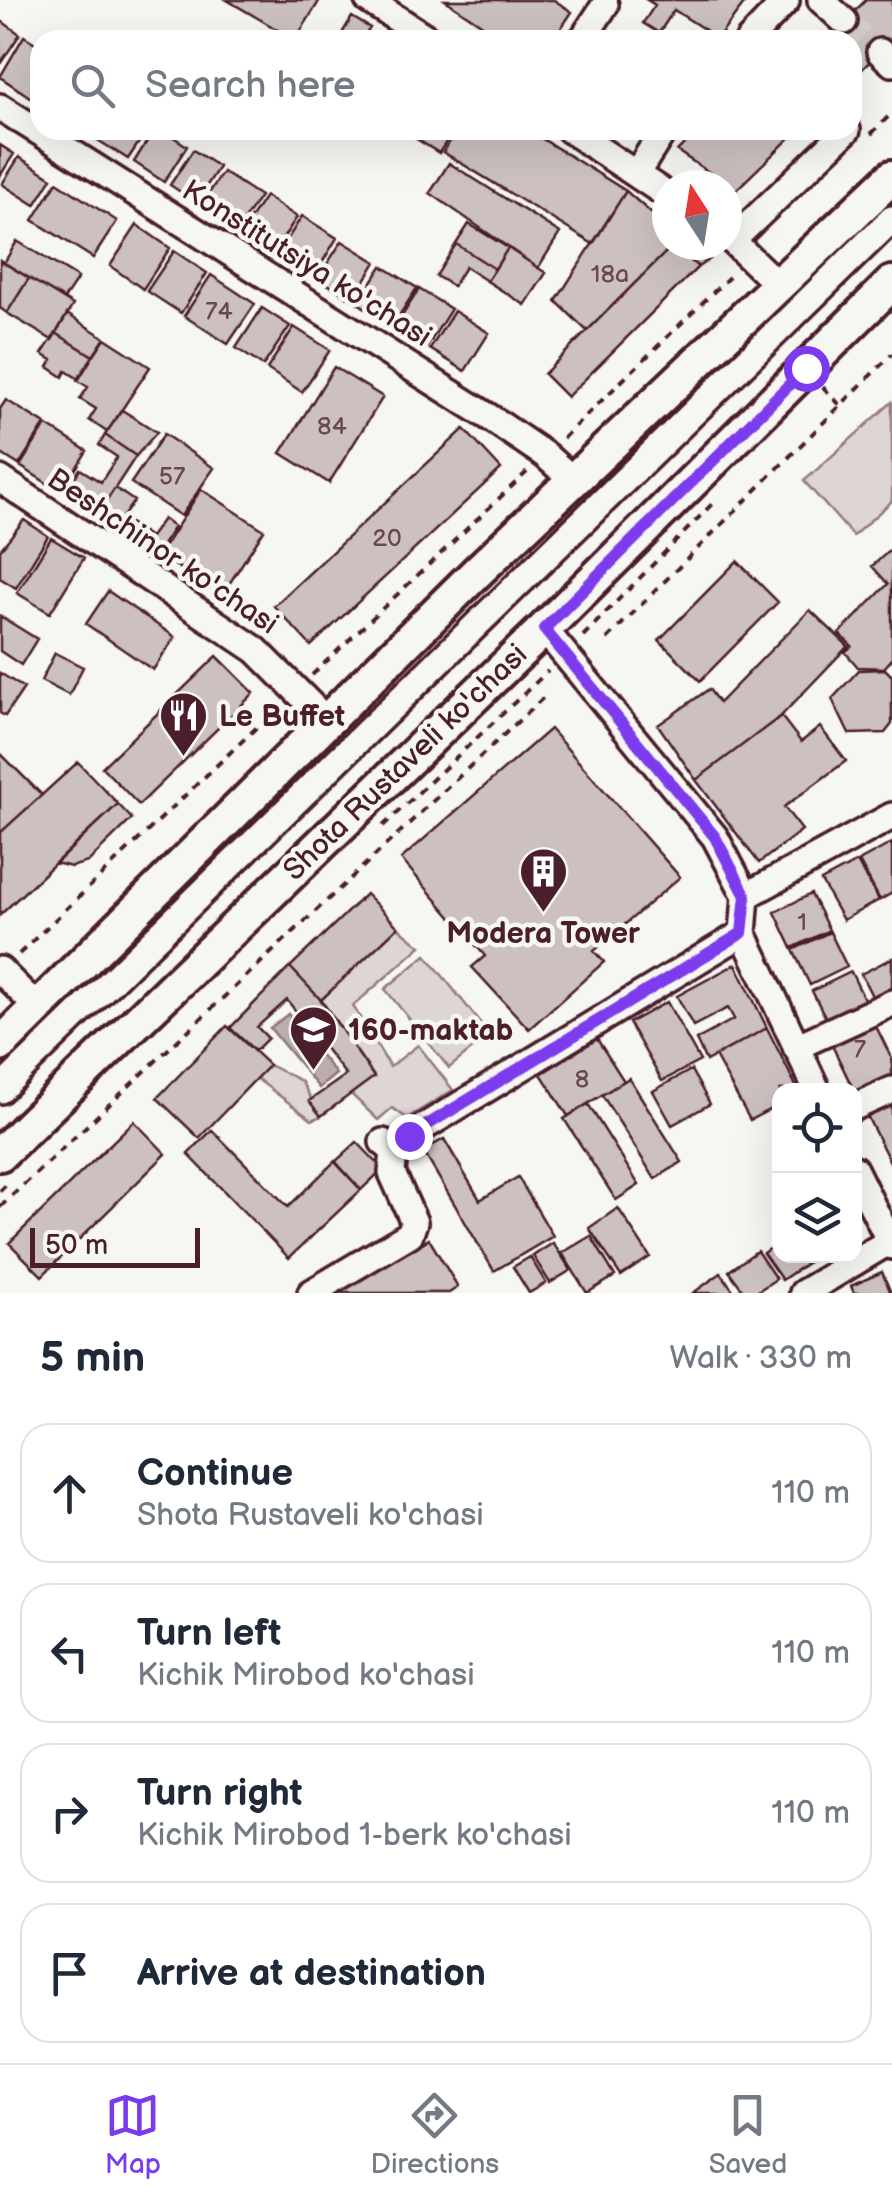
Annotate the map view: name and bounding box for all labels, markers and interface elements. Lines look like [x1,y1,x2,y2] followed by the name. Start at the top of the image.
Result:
[30,30,862,140] search box
[65,58,120,113] icon: search
[145,63,356,108] text: Search here
[652,170,742,260] north arrow
[175,173,438,355] street label: Konstitutsiya ko'chasi
[591,259,629,290] house number: 18a
[205,296,233,327] house number: 74
[784,346,830,392] route start
[317,411,347,442] house number: 84
[40,461,285,642] street label: Beshchinor ko'chasi
[159,461,186,492] house number: 57
[372,523,402,554] house number: 20
[276,637,535,889] street label: Shota Rustaveli ko'chasi
[158,690,210,758] restaurant icon: Le Buffet
[219,699,345,735] place label: Le Buffet
[517,846,569,914] building icon: Modera Tower
[797,907,807,938] house number: 1
[446,916,641,952] place label: Modera Tower
[287,1004,339,1072] school or university icon: 160-maktab
[348,1013,514,1049] place label: 160-maktab
[854,1034,867,1065] house number: 7
[575,1064,589,1095] house number: 8
[772,1083,862,1263] map controls
[772,1083,862,1173] button: locate
[387,1114,433,1160] route end
[772,1173,862,1263] button: layers
[30,1223,200,1268] scale bar
[45,1229,108,1262] text: 50 m
[40,1333,145,1384] text: 5 min
[670,1339,852,1378] text: Walk · 330 m
[137,1451,293,1496] text: Continue
[42,1466,97,1521] icon: ahead
[771,1474,850,1513] text: 110 m
[137,1496,484,1535] text: Shota Rustaveli ko'chasi
[137,1611,281,1656] text: Turn left
[42,1626,97,1681] icon: left
[771,1634,850,1673] text: 110 m
[137,1656,475,1695] text: Kichik Mirobod ko'chasi
[137,1771,302,1816] text: Turn right
[42,1786,97,1841] icon: right
[771,1794,850,1833] text: 110 m
[137,1816,572,1855] text: Kichik Mirobod 1-berk ko'chasi
[42,1946,97,2001] icon: arrive
[137,1951,486,1996] text: Arrive at destination
[105,2088,161,2181] tab: Map
[370,2088,499,2181] tab: Directions
[709,2088,787,2181] tab: Saved

